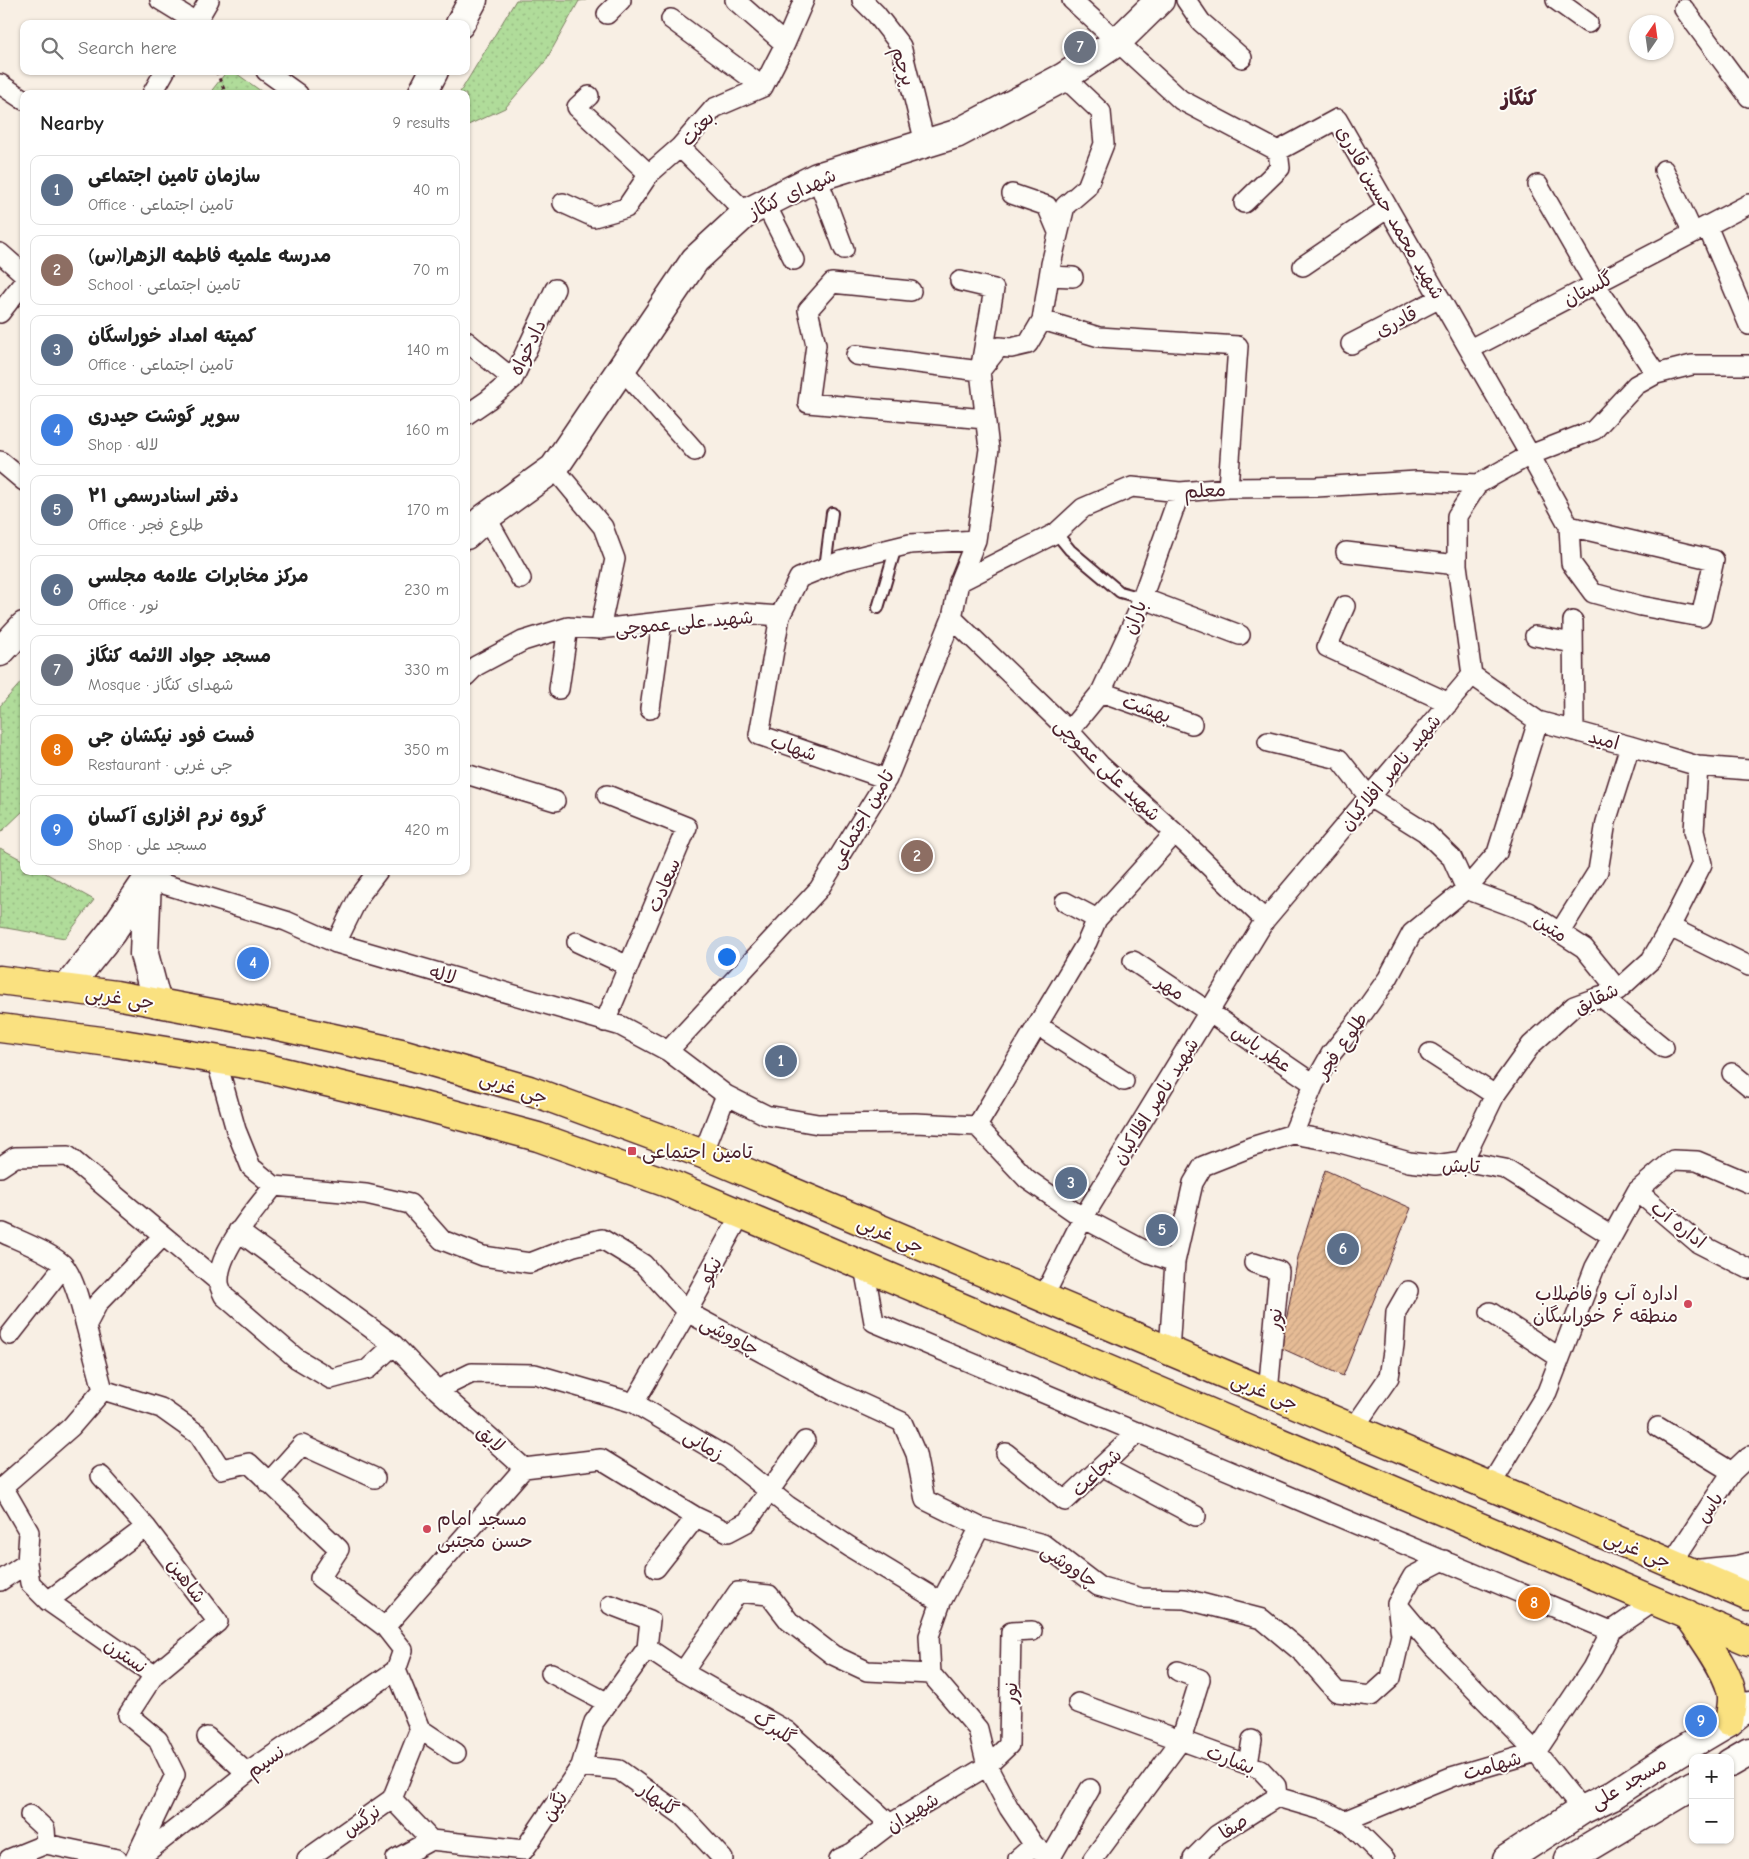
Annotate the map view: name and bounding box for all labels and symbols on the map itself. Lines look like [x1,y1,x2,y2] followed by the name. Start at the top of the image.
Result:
[1629,15,1674,60] north arrow
[1064,28,1096,66] pin: 7
[884,44,920,90] street label: پرچم
[1499,86,1537,110] district label: کنگاز
[676,107,719,151] street label: بعثت
[1331,122,1449,303] street label: شهید محمد حسین قادری
[743,164,840,225] street label: شهدای کنگاز
[1560,267,1617,311] street label: گلستان
[1372,302,1421,342] street label: قادری
[505,316,552,379] street label: دادخواه
[1184,479,1227,506] street label: معلم
[1118,597,1151,638] street label: باران
[614,606,754,641] street label: شهید علی عموچی
[1119,690,1174,728] street label: بهشت
[1336,710,1446,835] street label: شهید ناصر افلاکیان
[1049,714,1165,827] street label: شهید علی عموچی
[1586,725,1622,755] street label: امید
[768,730,820,766] street label: شهاب
[825,766,900,873] street label: تامین اجتماعی
[901,837,933,875] pin: 2
[643,855,685,916] street label: سعادت
[1530,909,1571,947] street label: متین
[237,944,269,982] pin: 4
[714,944,740,970] your location
[427,961,459,989] street label: لاله
[1151,970,1189,1005] street label: مهر
[1571,979,1622,1019] street label: شقایق
[83,982,156,1015] street label: جی غربی
[1310,1008,1374,1086] street label: طلوع فجر
[1227,1020,1296,1077] street label: عطر یاس
[1108,1034,1204,1169] street label: شهید ناصر افلاکیان
[765,1042,797,1080] pin: 1
[477,1067,550,1110] street label: جی غربی
[642,1141,753,1164] place label: تامین اجتماعی
[626,1145,638,1157] marker: تامین اجتماعی
[1442,1155,1481,1177] street label: تابش
[1055,1164,1087,1202] pin: 3
[1646,1196,1710,1253] street label: اداره آب
[854,1211,927,1260] street label: جی غربی
[1146,1211,1178,1249] pin: 5
[1327,1230,1359,1268] pin: 6
[694,1253,727,1289] street label: نیکو
[1533,1283,1678,1327] place label: اداره آب و فاضلاب منطقه ۶ خوراسگان
[1682,1298,1694,1310] marker: اداره آب و فاضلاب منطقه ۶ خوراسگان
[1263,1307,1287,1332] street label: نور
[696,1311,763,1361] street label: چاووشی
[1228,1368,1301,1417] street label: جی غربی
[472,1420,509,1457] street label: لایق
[679,1425,727,1466] street label: زمانی
[1067,1444,1126,1501] street label: شجاعت
[1692,1488,1728,1527] street label: یاس
[437,1508,533,1553] place label: مسجد امام حسن مجتبی
[421,1523,433,1535] marker: مسجد امام حسن مجتبی
[1601,1526,1674,1575] street label: جی غربی
[1036,1539,1102,1594] street label: چاووشی
[162,1554,210,1607] street label: شاهین
[1518,1584,1550,1622] pin: 8
[100,1633,151,1678] street label: نسترن
[1000,1682,1022,1705] street label: نور
[1685,1702,1717,1740] pin: 9
[749,1706,800,1750] street label: گلبرگ
[242,1741,291,1785] street label: نسیم
[1203,1741,1258,1779] street label: بشارت
[1460,1747,1524,1785] street label: شهامت
[1587,1752,1671,1815] street label: مسجد علی
[633,1777,682,1821] street label: گلبهار
[537,1788,573,1825] street label: نگین
[882,1788,943,1837] street label: شهیدان
[339,1800,385,1842] street label: نرگس
[1215,1809,1252,1844] street label: صفا

